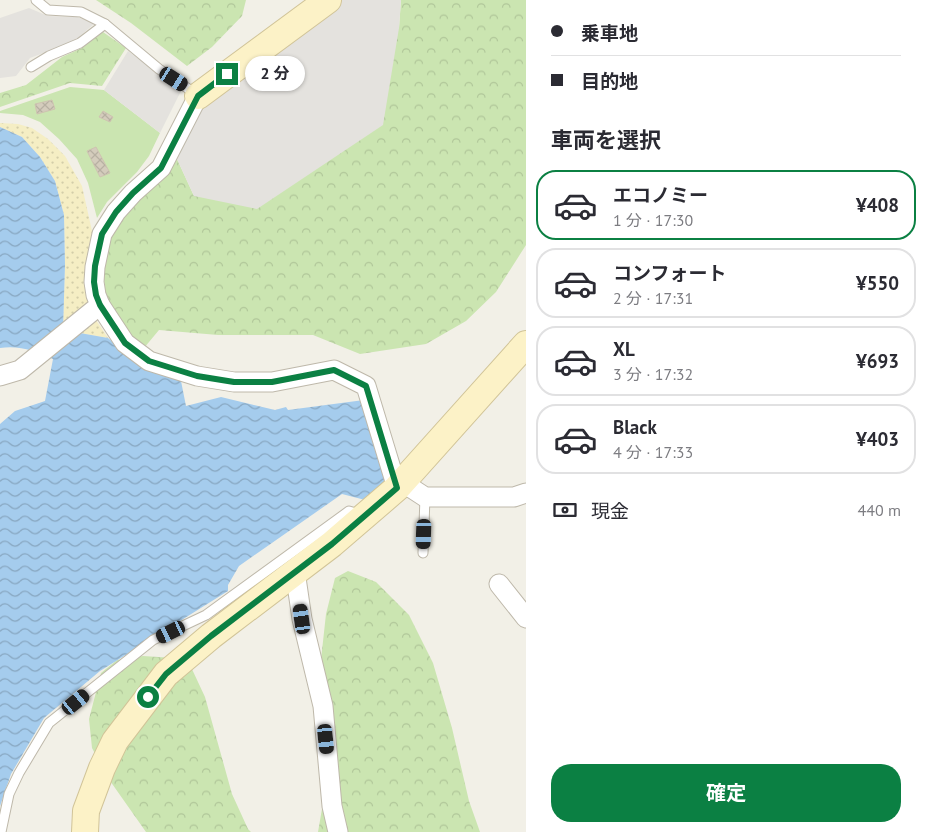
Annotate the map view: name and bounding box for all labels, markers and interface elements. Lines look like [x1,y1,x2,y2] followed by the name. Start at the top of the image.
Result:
[581,21,638,45] text: 乗車地
[244,56,304,92] callout: 2 分
[216,63,238,85] route end
[260,63,290,83] text: 2 分
[157,65,190,93] car
[581,69,638,93] text: 目的地
[551,126,661,154] text: 車両を選択
[553,183,598,228] icon: car
[613,183,708,207] text: エコノミー
[856,193,899,217] text: ¥408
[613,210,693,230] text: 1 分 · 17:30
[553,261,598,306] icon: car
[613,261,726,285] text: コンフォート
[856,271,899,295] text: ¥550
[613,288,693,308] text: 2 分 · 17:31
[613,337,635,361] text: XL
[553,339,598,384] icon: car
[856,349,899,373] text: ¥693
[613,364,693,384] text: 3 分 · 17:32
[613,415,657,439] text: Black
[553,417,598,462] icon: car
[856,427,899,451] text: ¥403
[613,442,693,462] text: 4 分 · 17:33
[551,496,579,524] icon: cash
[591,499,629,523] text: 現金
[858,500,901,520] text: 440 m
[415,519,432,549] car
[292,603,311,635] car
[154,619,187,645] car
[137,686,159,708] route start
[59,687,92,717] car
[316,723,335,755] car
[551,764,901,822] button: 確定

